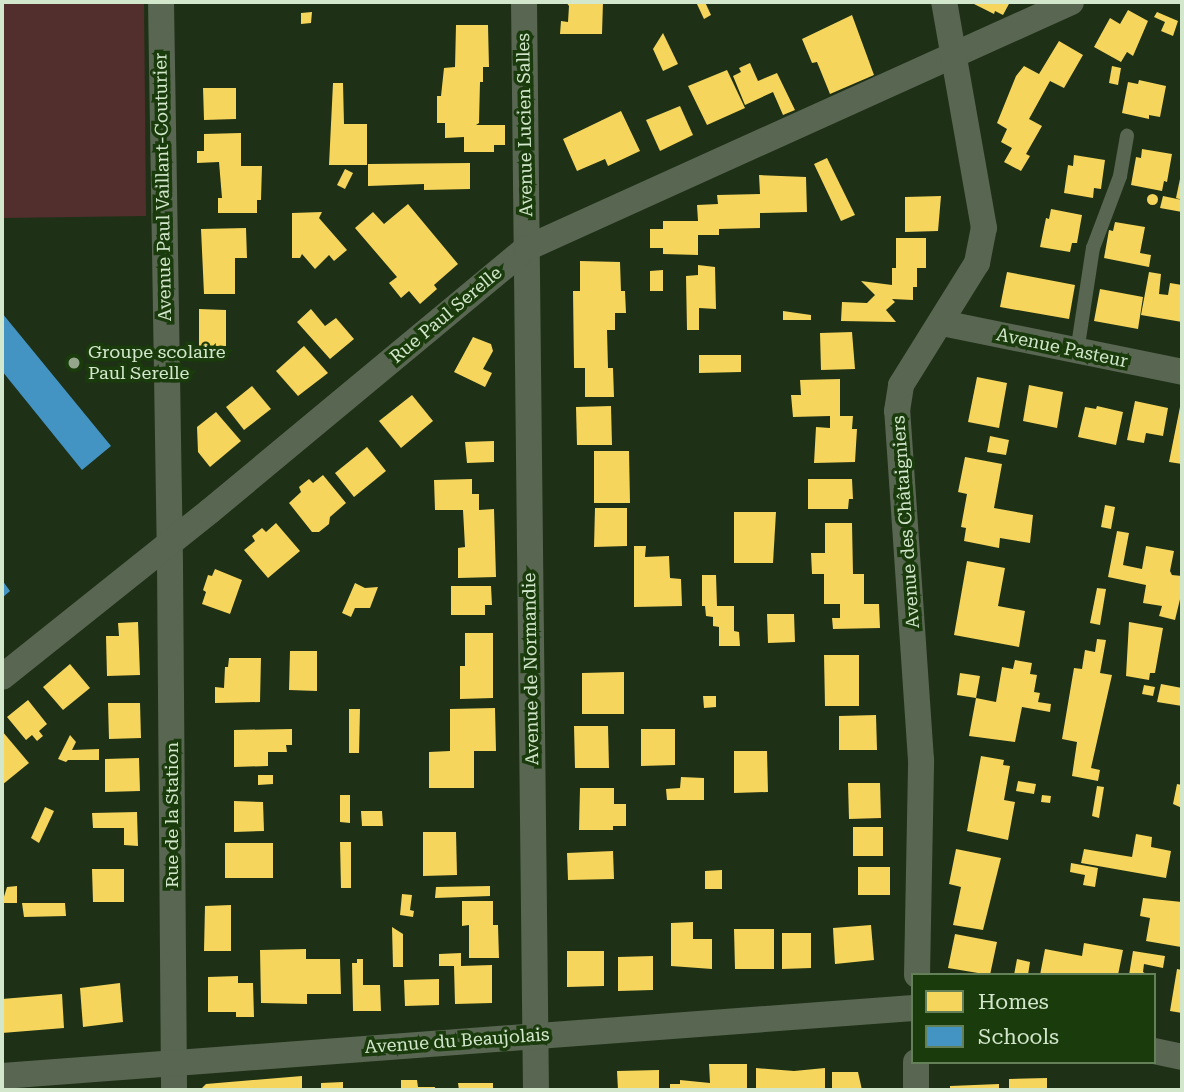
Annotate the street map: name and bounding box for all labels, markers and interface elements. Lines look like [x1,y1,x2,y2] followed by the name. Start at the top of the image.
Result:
[513,33,537,217] street label: Avenue Lucien Salles
[150,52,176,322] street label: Avenue Paul Vaillant-Couturier
[386,262,506,368] street label: Rue Paul Serelle
[994,324,1130,372] street label: Avenue Pasteur
[88,342,226,384] place label: Groupe scolaire Paul Serelle
[66,355,82,371] marker: Groupe scolaire Paul Serelle
[888,415,924,629] street label: Avenue des Châtaigniers
[519,572,543,766] street label: Avenue de Normandie
[161,742,183,888] street label: Rue de la Station
[911,973,1156,1064] legend
[978,990,1049,1014] text: Homes
[364,1024,550,1058] street label: Avenue du Beaujolais
[978,1025,1059,1049] text: Schools

